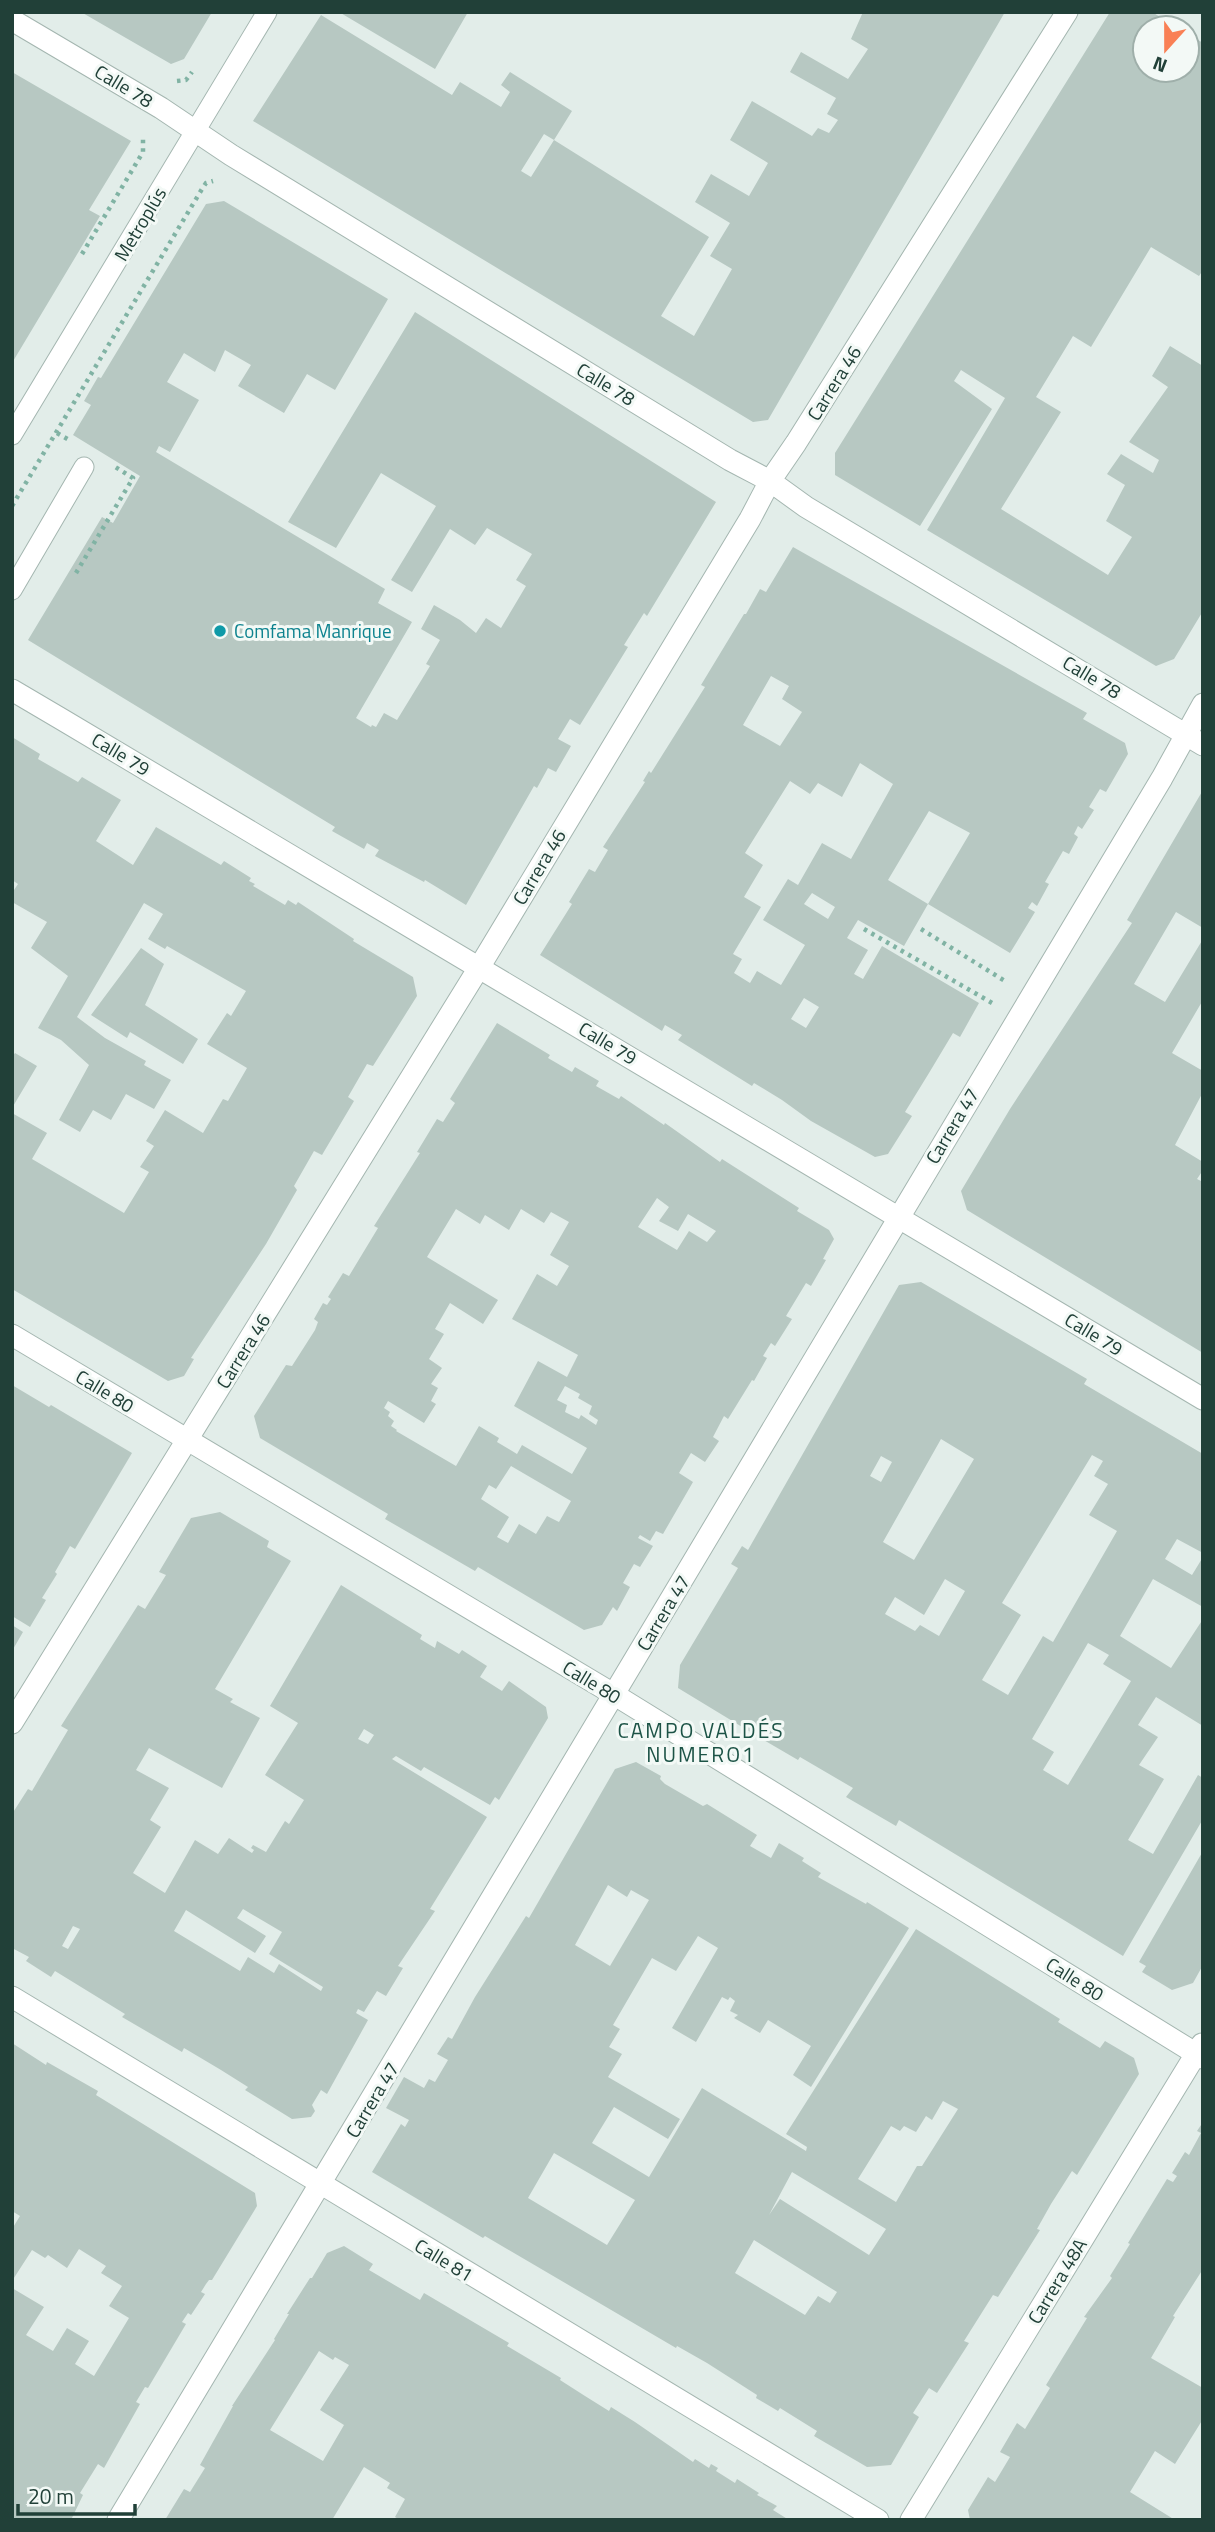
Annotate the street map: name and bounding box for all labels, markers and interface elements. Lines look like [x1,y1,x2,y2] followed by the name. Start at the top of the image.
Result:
[1131,14,1201,84] north arrow
[1148,49,1171,81] text: N
[89,57,159,115] street label: Calle 78
[106,181,173,266] street label: Metroplús
[799,339,868,426] street label: Carrera 46
[571,355,641,413] street label: Calle 78
[234,616,392,645] place label: Comfama Manrique
[212,623,228,639] marker: Comfama Manrique
[1057,648,1127,706] street label: Calle 78
[86,725,156,782] street label: Calle 79
[505,823,573,910] street label: Carrera 46
[573,1014,643,1071] street label: Calle 79
[918,1082,986,1169] street label: Carrera 47
[1059,1305,1129,1362] street label: Calle 79
[208,1307,277,1394] street label: Carrera 46
[70,1362,140,1419] street label: Calle 80
[629,1569,697,1656] street label: Carrera 47
[557,1653,627,1710] street label: Calle 80
[617,1714,785,1770] district label: CAMPO VALDÉS NUMERO1
[1041,1949,1110,2008] street label: Calle 80
[338,2056,406,2143] street label: Carrera 47
[409,2231,479,2288] street label: Calle 81
[1020,2232,1094,2329] street label: Carrera 48A
[18,2472,135,2516] scale bar
[28,2480,74,2512] text: 20 m

